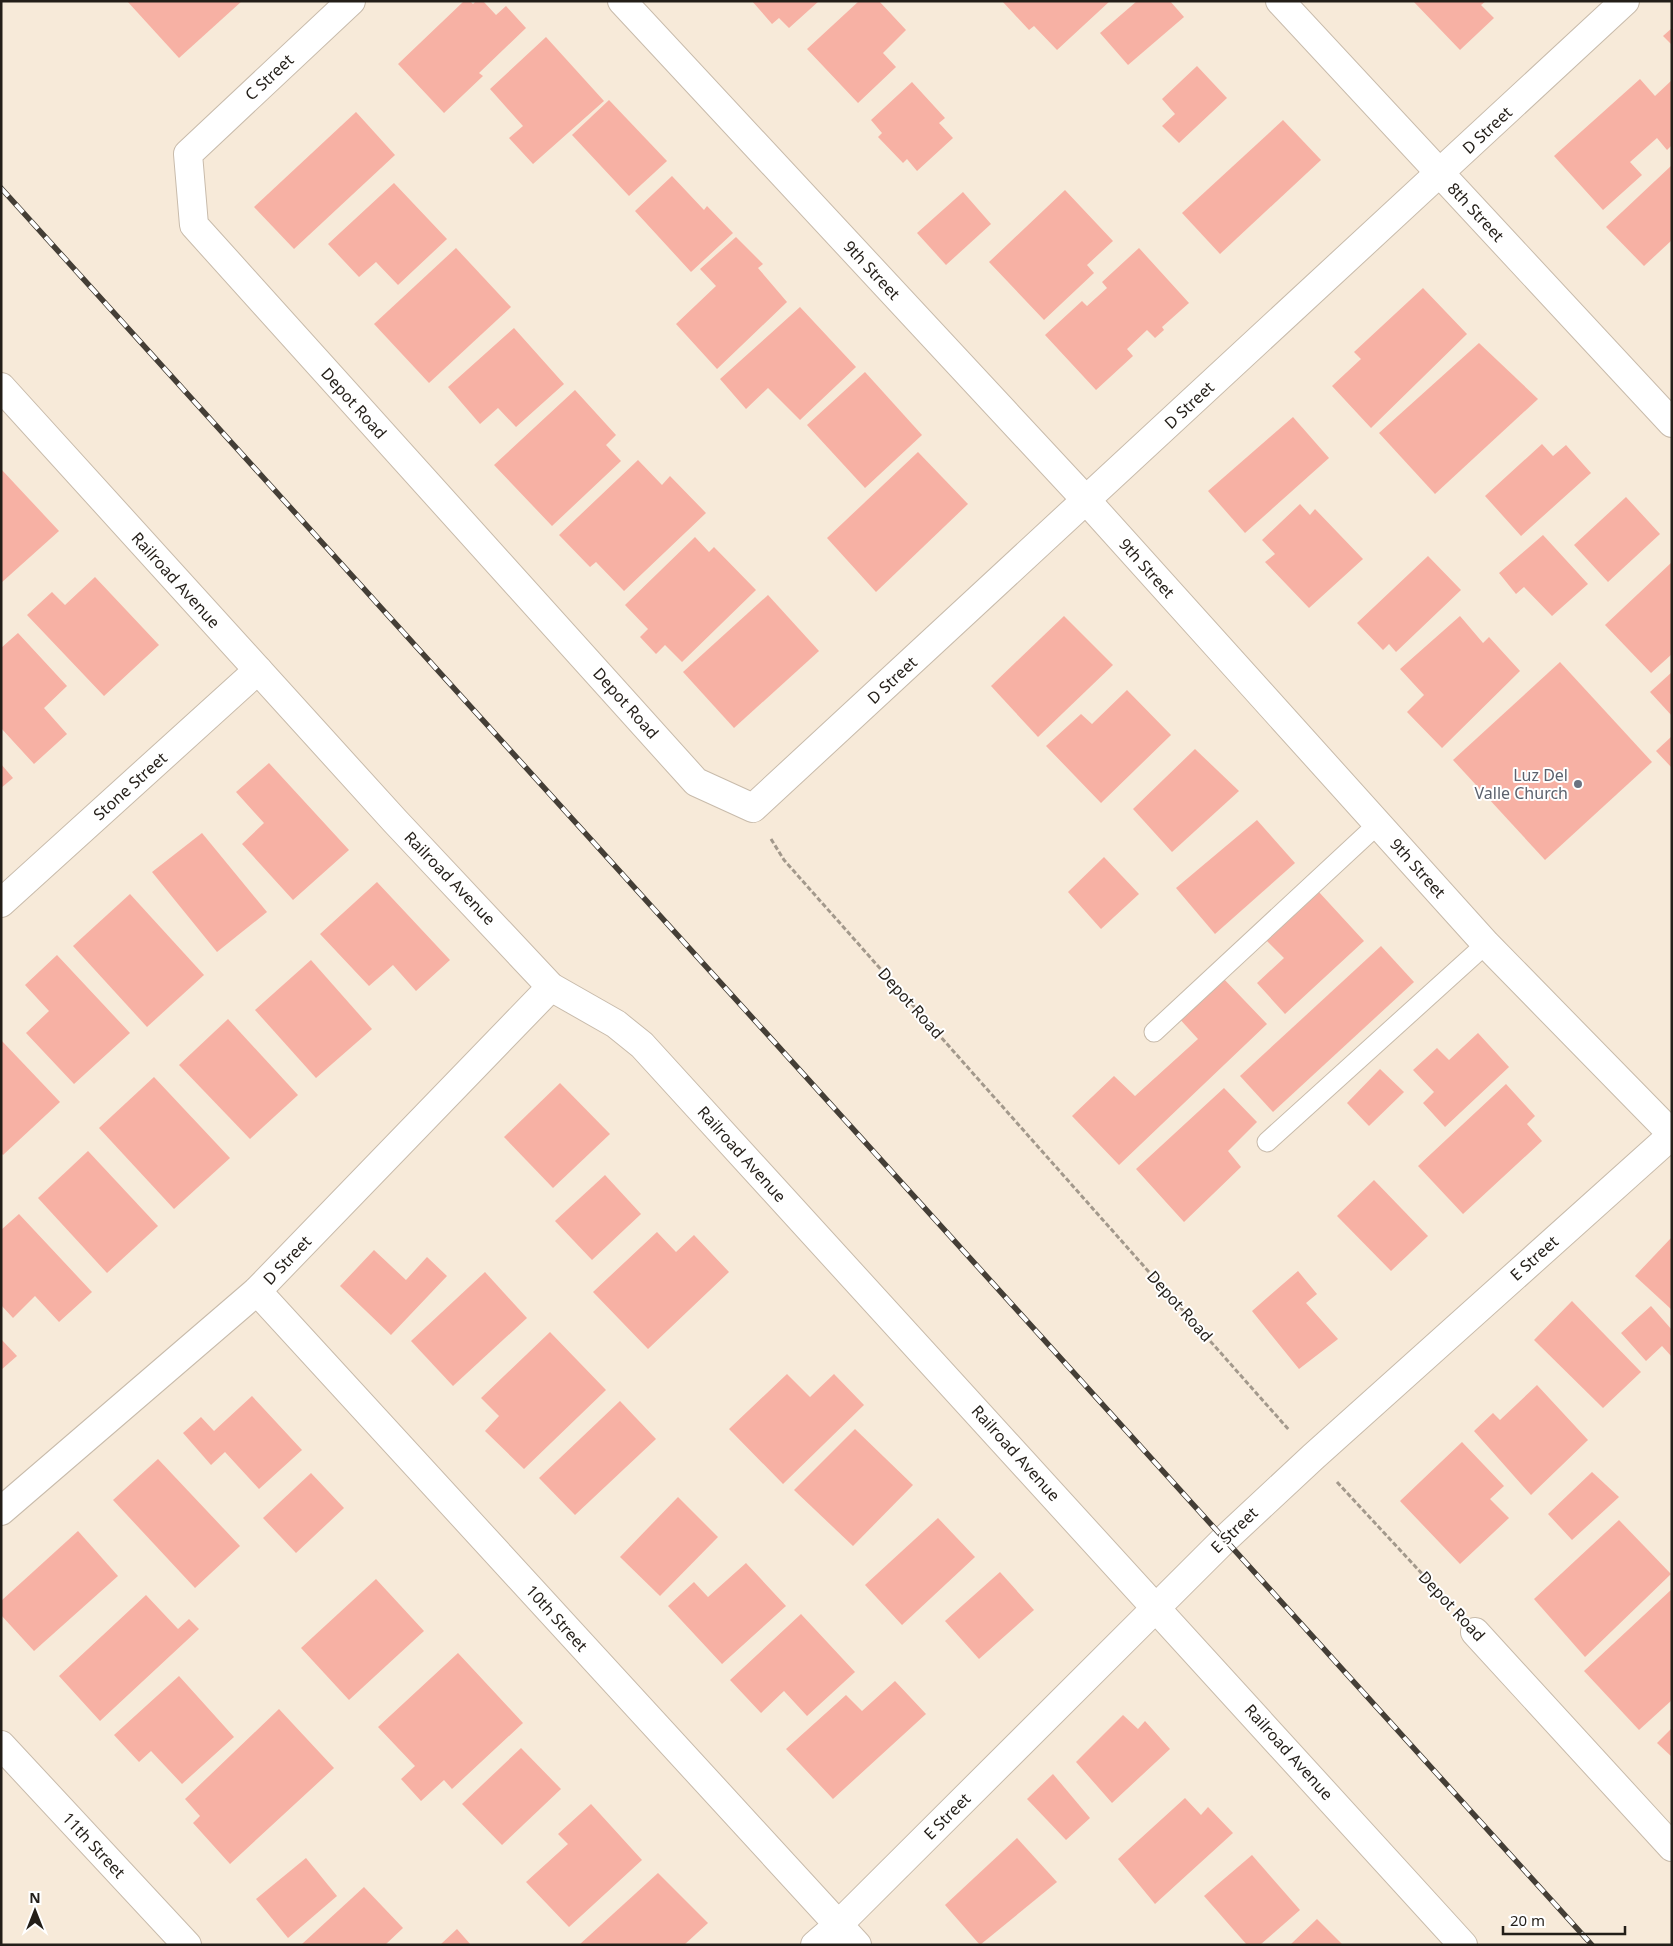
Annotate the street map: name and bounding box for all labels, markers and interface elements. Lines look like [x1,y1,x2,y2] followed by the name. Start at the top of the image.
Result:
[240,49,298,105] street label: C Street
[1457,101,1517,159] street label: D Street
[1443,178,1509,247] street label: 8th Street
[839,236,905,305] street label: 9th Street
[316,363,392,443] street label: Depot Road
[1159,376,1219,434] street label: D Street
[127,527,225,633] street label: Railroad Avenue
[1114,533,1180,603] street label: 9th Street
[862,651,922,709] street label: D Street
[588,663,664,743] street label: Depot Road
[88,747,172,825] street label: Stone Street
[1475,764,1568,804] place label: Luz Del Valle Church
[1572,778,1584,790] marker: Luz Del Valle Church
[400,826,500,930] street label: Railroad Avenue
[1385,833,1451,903] street label: 9th Street
[873,963,949,1043] street label: Depot Road
[693,1101,791,1207] street label: Railroad Avenue
[258,1230,316,1289] street label: D Street
[1505,1230,1563,1285] street label: E Street
[1142,1266,1218,1346] street label: Depot Road
[967,1400,1065,1506] street label: Railroad Avenue
[1206,1502,1263,1558] street label: E Street
[1414,1566,1490,1646] street label: Depot Road
[521,1580,593,1656] street label: 10th Street
[1240,1699,1338,1805] street label: Railroad Avenue
[919,1788,975,1844] street label: E Street
[58,1807,130,1883] street label: 11th Street
[10,1886,60,1936] north arrow
[29,1888,41,1907] text: N
[1503,1904,1626,1936] scale bar
[1510,1910,1545,1930] text: 20 m

